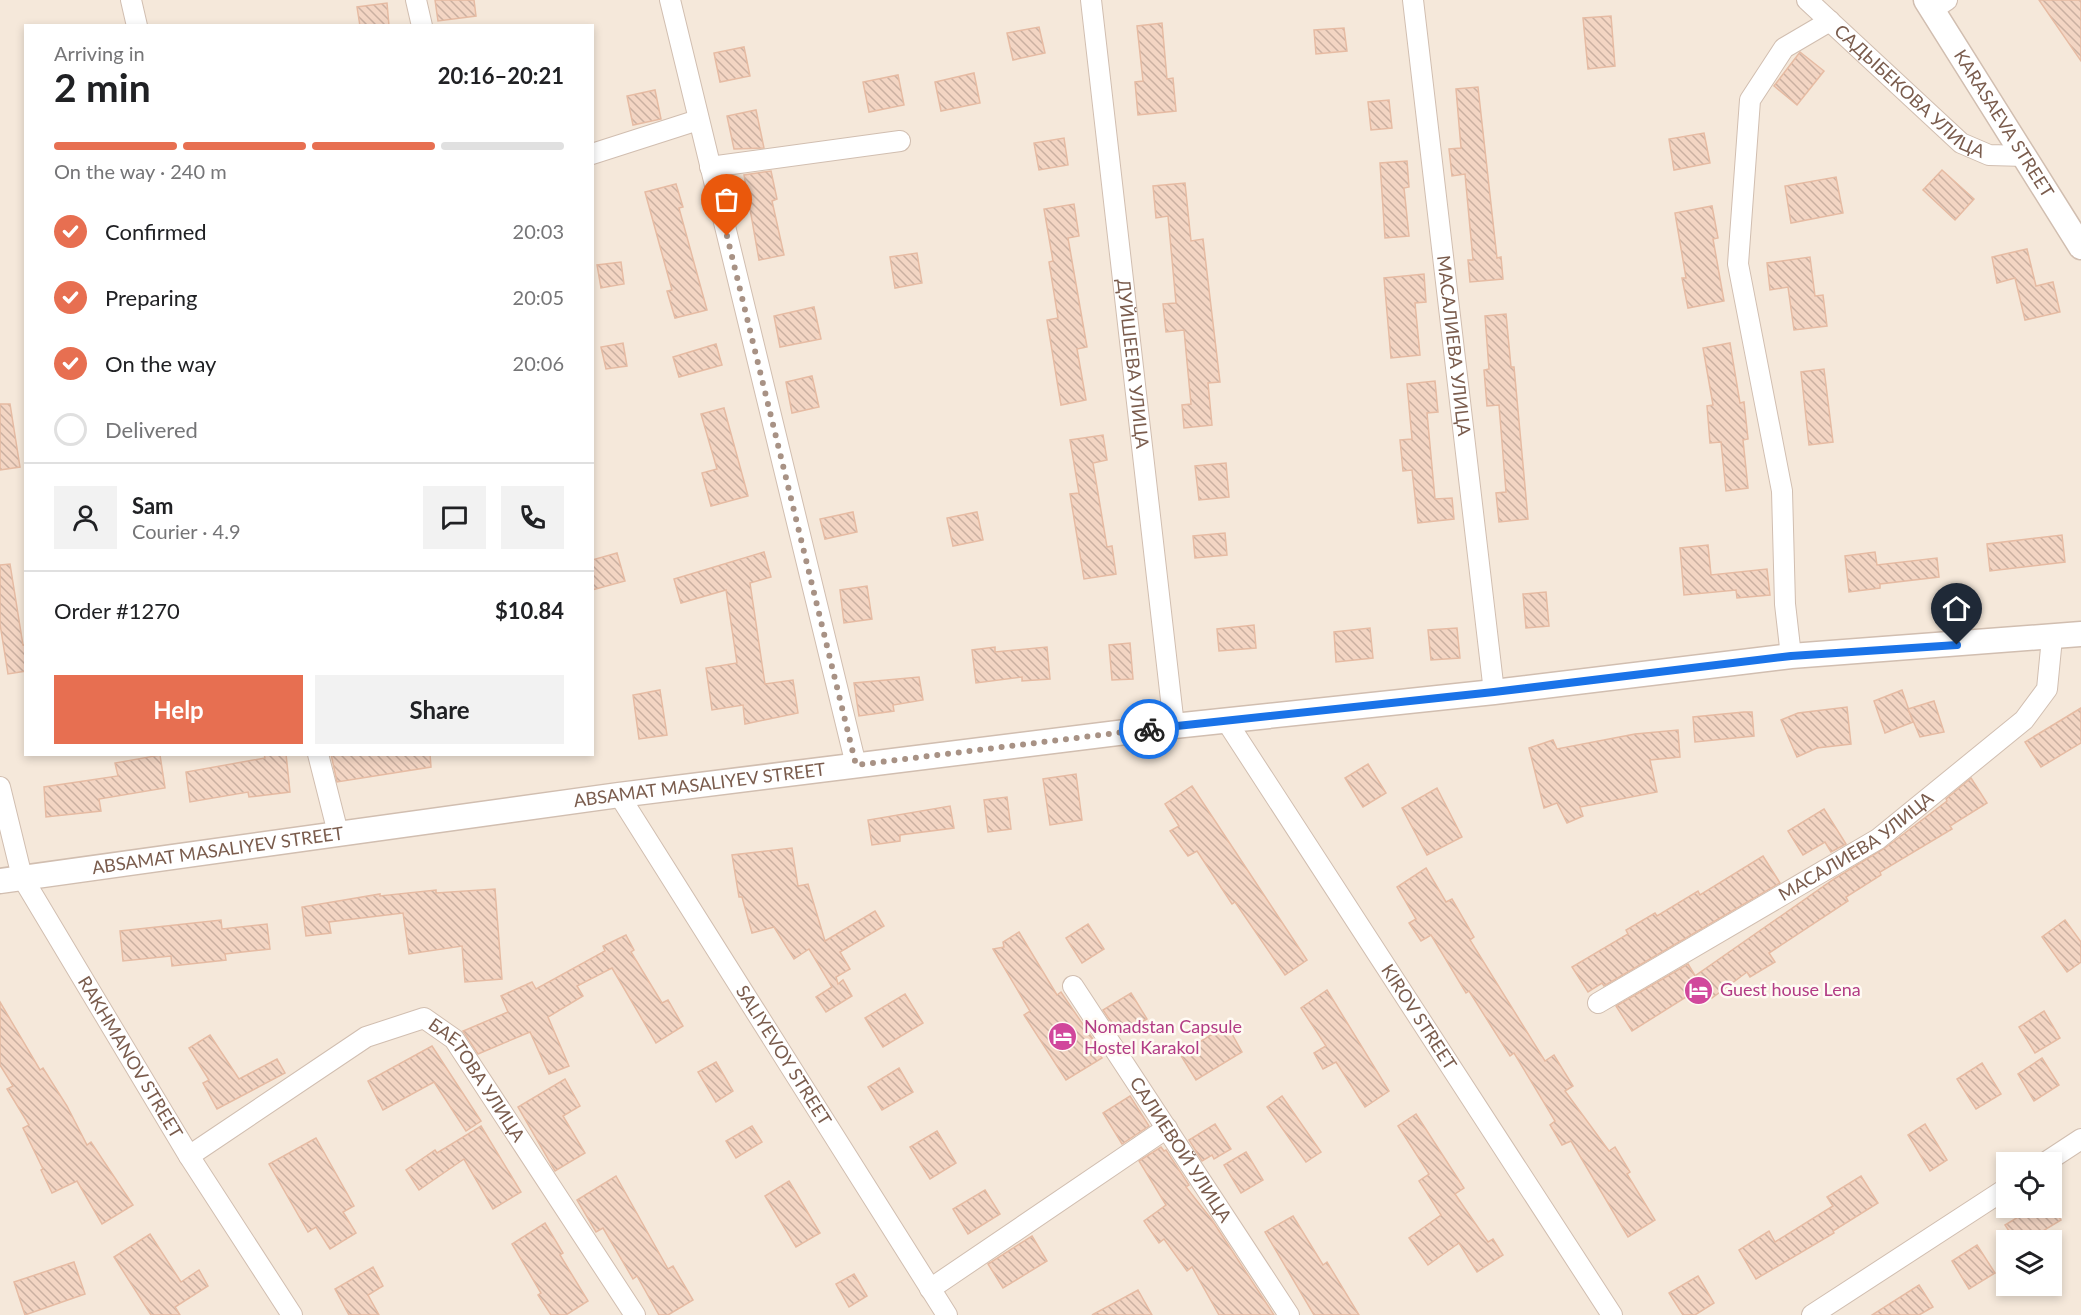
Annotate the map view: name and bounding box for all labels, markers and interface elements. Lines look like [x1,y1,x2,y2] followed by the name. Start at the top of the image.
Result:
[1830,19,1989,162] street label: САДЫБЕКОВА УЛИЦА
[54,41,145,65] text: Arriving in
[1950,45,2059,201] street label: KARASAEVA STREET
[438,62,564,89] text: 20:16–20:21
[54,64,151,110] text: 2 min
[54,159,227,183] text: On the way · 240 m
[701,174,752,236] pin
[710,183,743,216] icon: bag
[54,215,87,248] icon: check
[105,218,207,245] text: Confirmed
[513,219,564,243] text: 20:03
[1433,254,1476,438] street label: МАСАЛИЕВА УЛИЦА
[1113,278,1154,450] street label: ДУЙШЕЕВА УЛИЦА
[54,281,87,314] icon: check
[105,284,197,311] text: Preparing
[513,285,564,309] text: 20:05
[54,347,87,380] icon: check
[105,350,216,377] text: On the way
[513,351,564,375] text: 20:06
[105,416,198,443] text: Delivered
[54,486,117,549] button: person
[423,486,486,549] button: chat
[501,486,564,549] button: phone
[132,492,174,519] text: Sam
[132,519,241,543] text: Courier · 4.9
[1931,583,1982,645] pin
[1940,592,1973,625] icon: home
[54,597,180,624] text: Order #1270
[495,597,564,624] text: $10.84
[54,675,303,744] button: Help
[315,675,564,744] button: Share
[1119,699,1179,759] courier
[1133,713,1166,746] icon: bike
[572,757,827,811] street label: ABSAMAT MASALIYEV STREET
[1774,786,1938,905] street label: МАСАЛИЕВА УЛИЦА
[91,821,345,878] street label: ABSAMAT MASALIYEV STREET
[1377,960,1462,1074] street label: KIROV STREET
[74,972,188,1142] street label: RAKHMANOV STREET
[1683,974,1715,1006] hotel icon: Guest house Lena
[1720,978,1861,1000] place label: Guest house Lena
[732,981,837,1129] street label: SALIYEVOY STREET
[425,1013,531,1146] street label: БАЕТОВА УЛИЦА
[1084,1015,1242,1058] place label: Nomadstan Capsule Hostel Karakol
[1047,1021,1079,1053] hotel icon: Nomadstan Capsule Hostel Karakol
[1126,1072,1238,1227] street label: САЛИЕВОЙ УЛИЦА
[1996,1152,2062,1296] map controls
[1996,1152,2062,1218] button: locate
[1996,1230,2062,1296] button: layers

